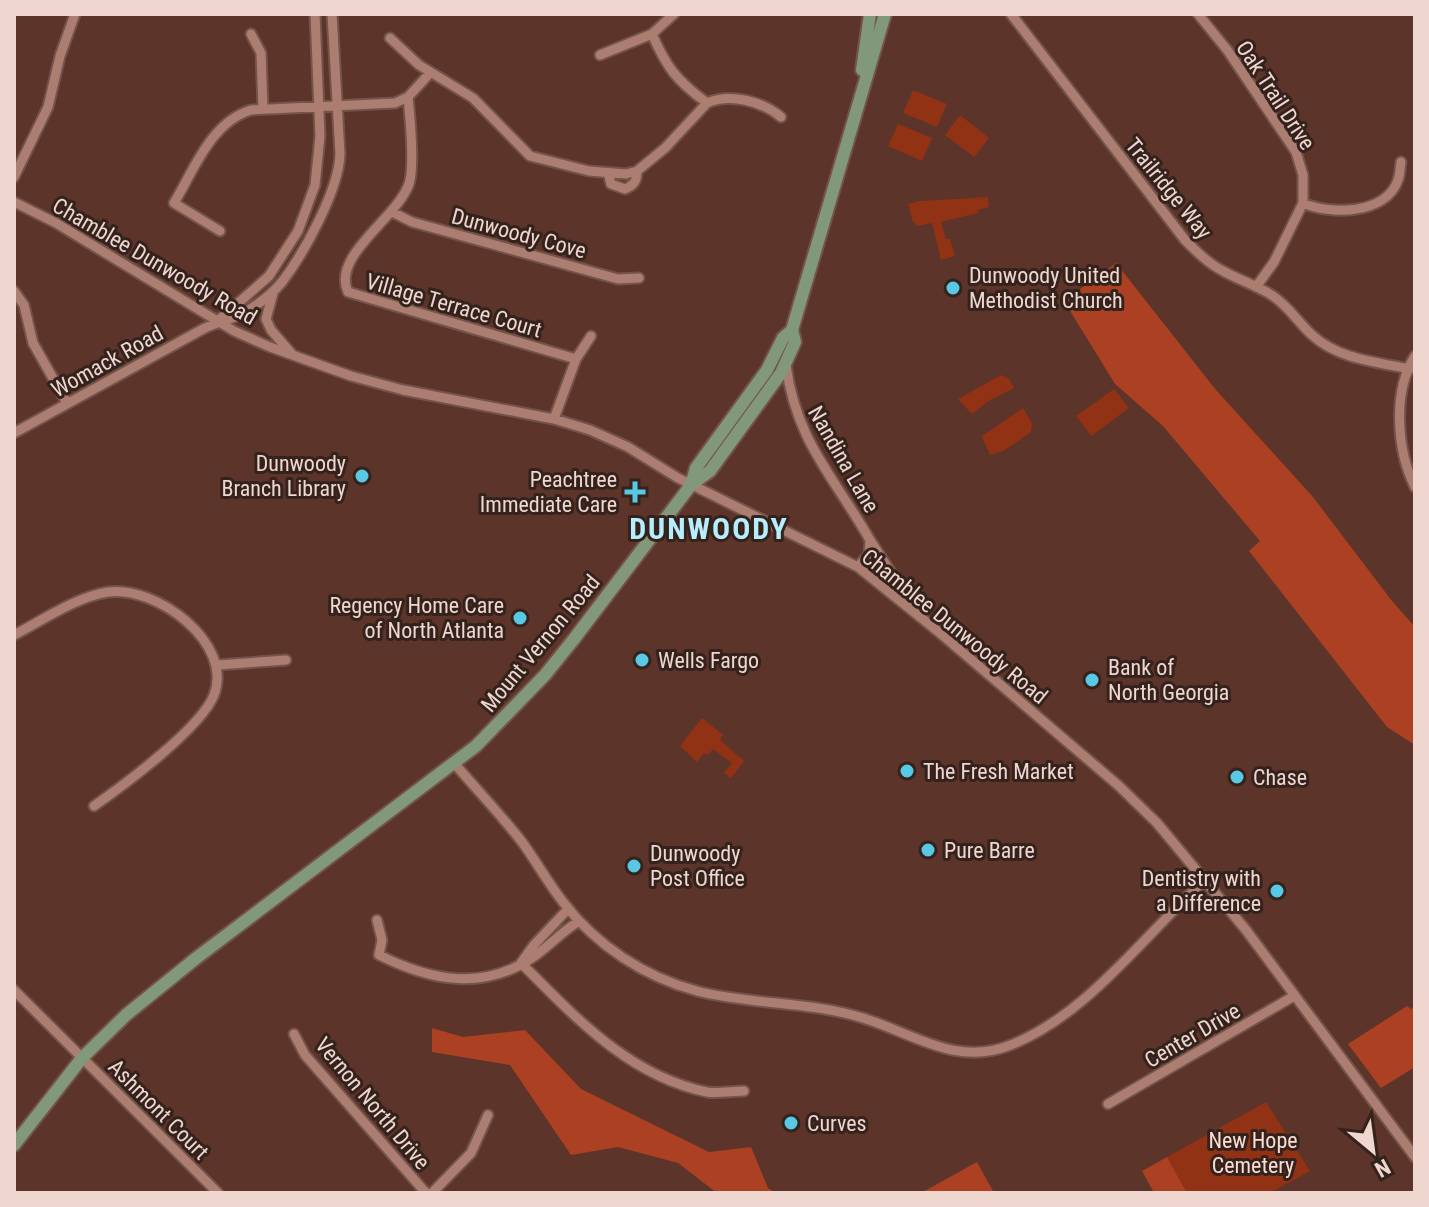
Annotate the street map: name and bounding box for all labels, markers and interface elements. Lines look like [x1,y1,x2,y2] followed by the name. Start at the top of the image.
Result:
[1231,36,1320,154] street label: Oak Trail Drive
[1120,133,1217,244] street label: Trailridge Way
[48,193,261,330] street label: Chamblee Dunwoody Road
[449,204,589,263] street label: Dunwoody Cove
[969,263,1123,313] place label: Dunwoody United Methodist Church
[363,268,545,343] street label: Village Terrace Court
[944,279,962,297] marker: Dunwoody United Methodist Church
[47,320,167,402] street label: Womack Road
[803,401,884,517] street label: Nandina Lane
[221,451,346,501] place label: Dunwoody Branch Library
[353,467,371,485] marker: Dunwoody Branch Library
[480,467,617,517] place label: Peachtree Immediate Care
[624,481,646,503] marker: Peachtree Immediate Care
[629,511,789,546] district label: DUNWOODY
[857,544,1052,709] street label: Chamblee Dunwoody Road
[476,570,605,717] street label: Mount Vernon Road
[329,593,504,643] place label: Regency Home Care of North Atlanta
[511,609,529,627] marker: Regency Home Care of North Atlanta
[658,648,759,673] place label: Wells Fargo
[633,651,651,669] marker: Wells Fargo
[1108,655,1229,705] place label: Bank of North Georgia
[1083,671,1101,689] marker: Bank of North Georgia
[923,759,1074,784] place label: The Fresh Market
[898,762,916,780] marker: The Fresh Market
[1253,765,1307,790] place label: Chase
[1228,768,1246,786] marker: Chase
[944,838,1035,863] place label: Pure Barre
[650,841,745,891] place label: Dunwoody Post Office
[919,841,937,859] marker: Pure Barre
[625,857,643,875] marker: Dunwoody Post Office
[1142,866,1261,916] place label: Dentistry with a Difference
[1268,882,1286,900] marker: Dentistry with a Difference
[1140,998,1244,1073] street label: Center Drive
[310,1032,435,1174] street label: Vernon North Drive
[103,1054,214,1165] street label: Ashmont Court
[807,1111,867,1136] place label: Curves
[1333,1111,1413,1191] north arrow
[782,1114,800,1132] marker: Curves
[1208,1128,1298,1178] park label: New Hope Cemetery
[1370,1154,1394,1182] text: N

